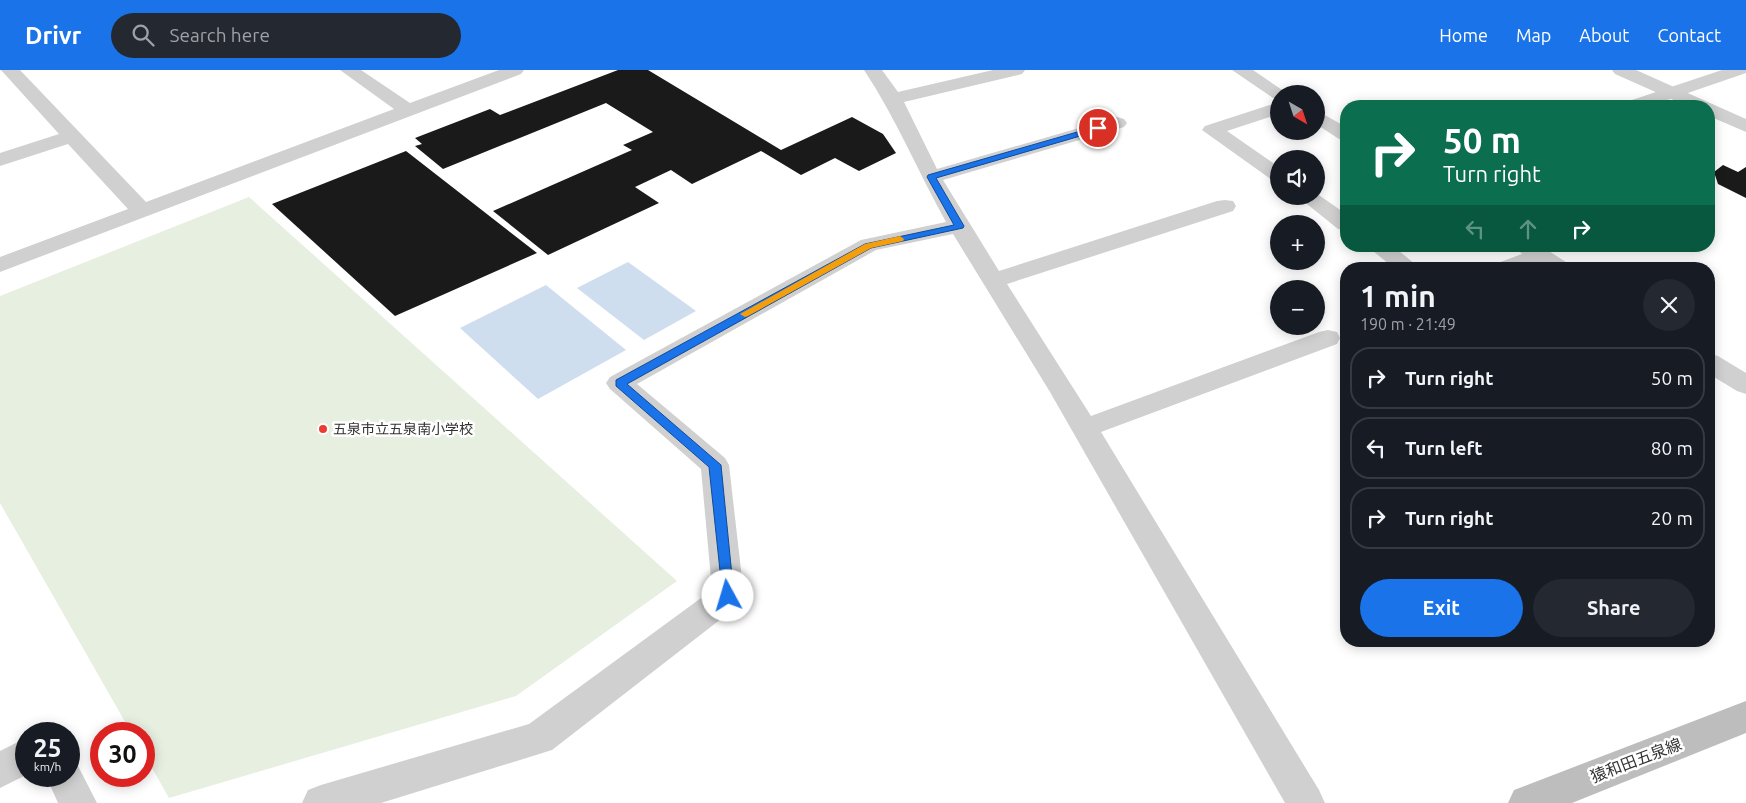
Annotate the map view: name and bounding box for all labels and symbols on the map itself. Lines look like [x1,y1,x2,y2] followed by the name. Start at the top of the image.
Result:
[1270,85,1325,140] north arrow
[1077,107,1119,149] pin
[333,421,473,437] place label: 五泉市立五泉南小学校
[317,423,329,435] marker: 五泉市立五泉南小学校
[701,569,753,621] position arrow
[90,722,155,787] speed limit sign: 30
[1588,734,1684,786] street label: 猿和田五泉線

